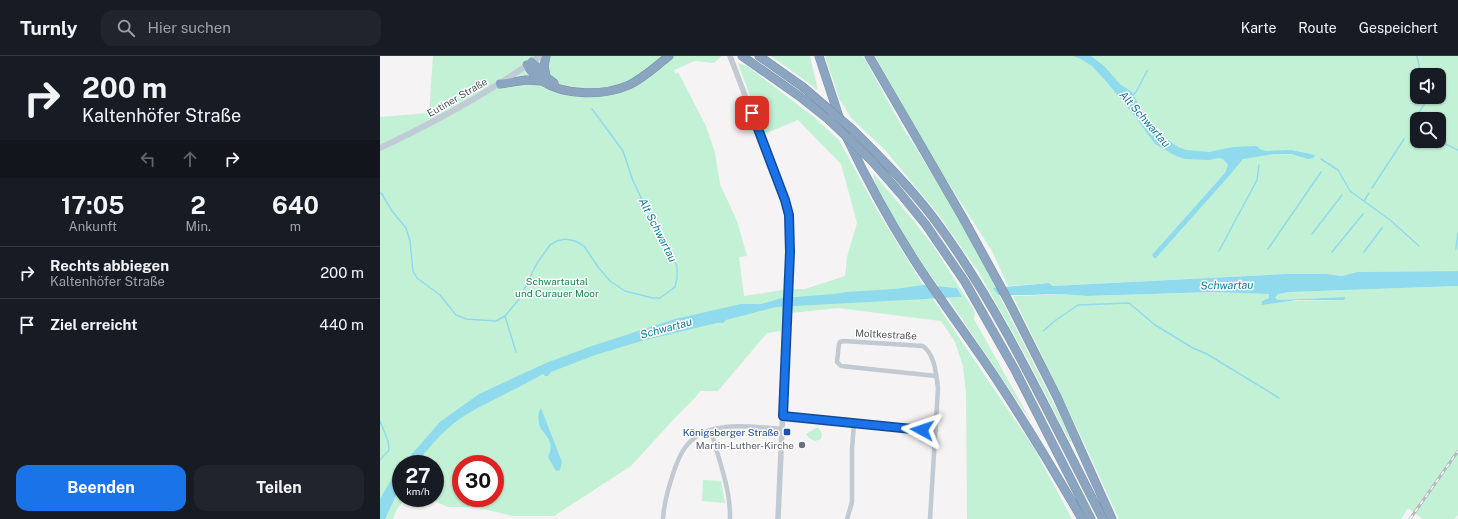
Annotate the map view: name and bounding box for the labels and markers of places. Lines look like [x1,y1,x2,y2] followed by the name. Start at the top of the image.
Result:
[735,96,769,130] pin
[683,426,779,438] place label: Königsberger Straße
[782,427,792,437] marker: Königsberger Straße
[696,439,794,451] place label: Martin-Luther-Kirche
[797,440,807,450] marker: Martin-Luther-Kirche

